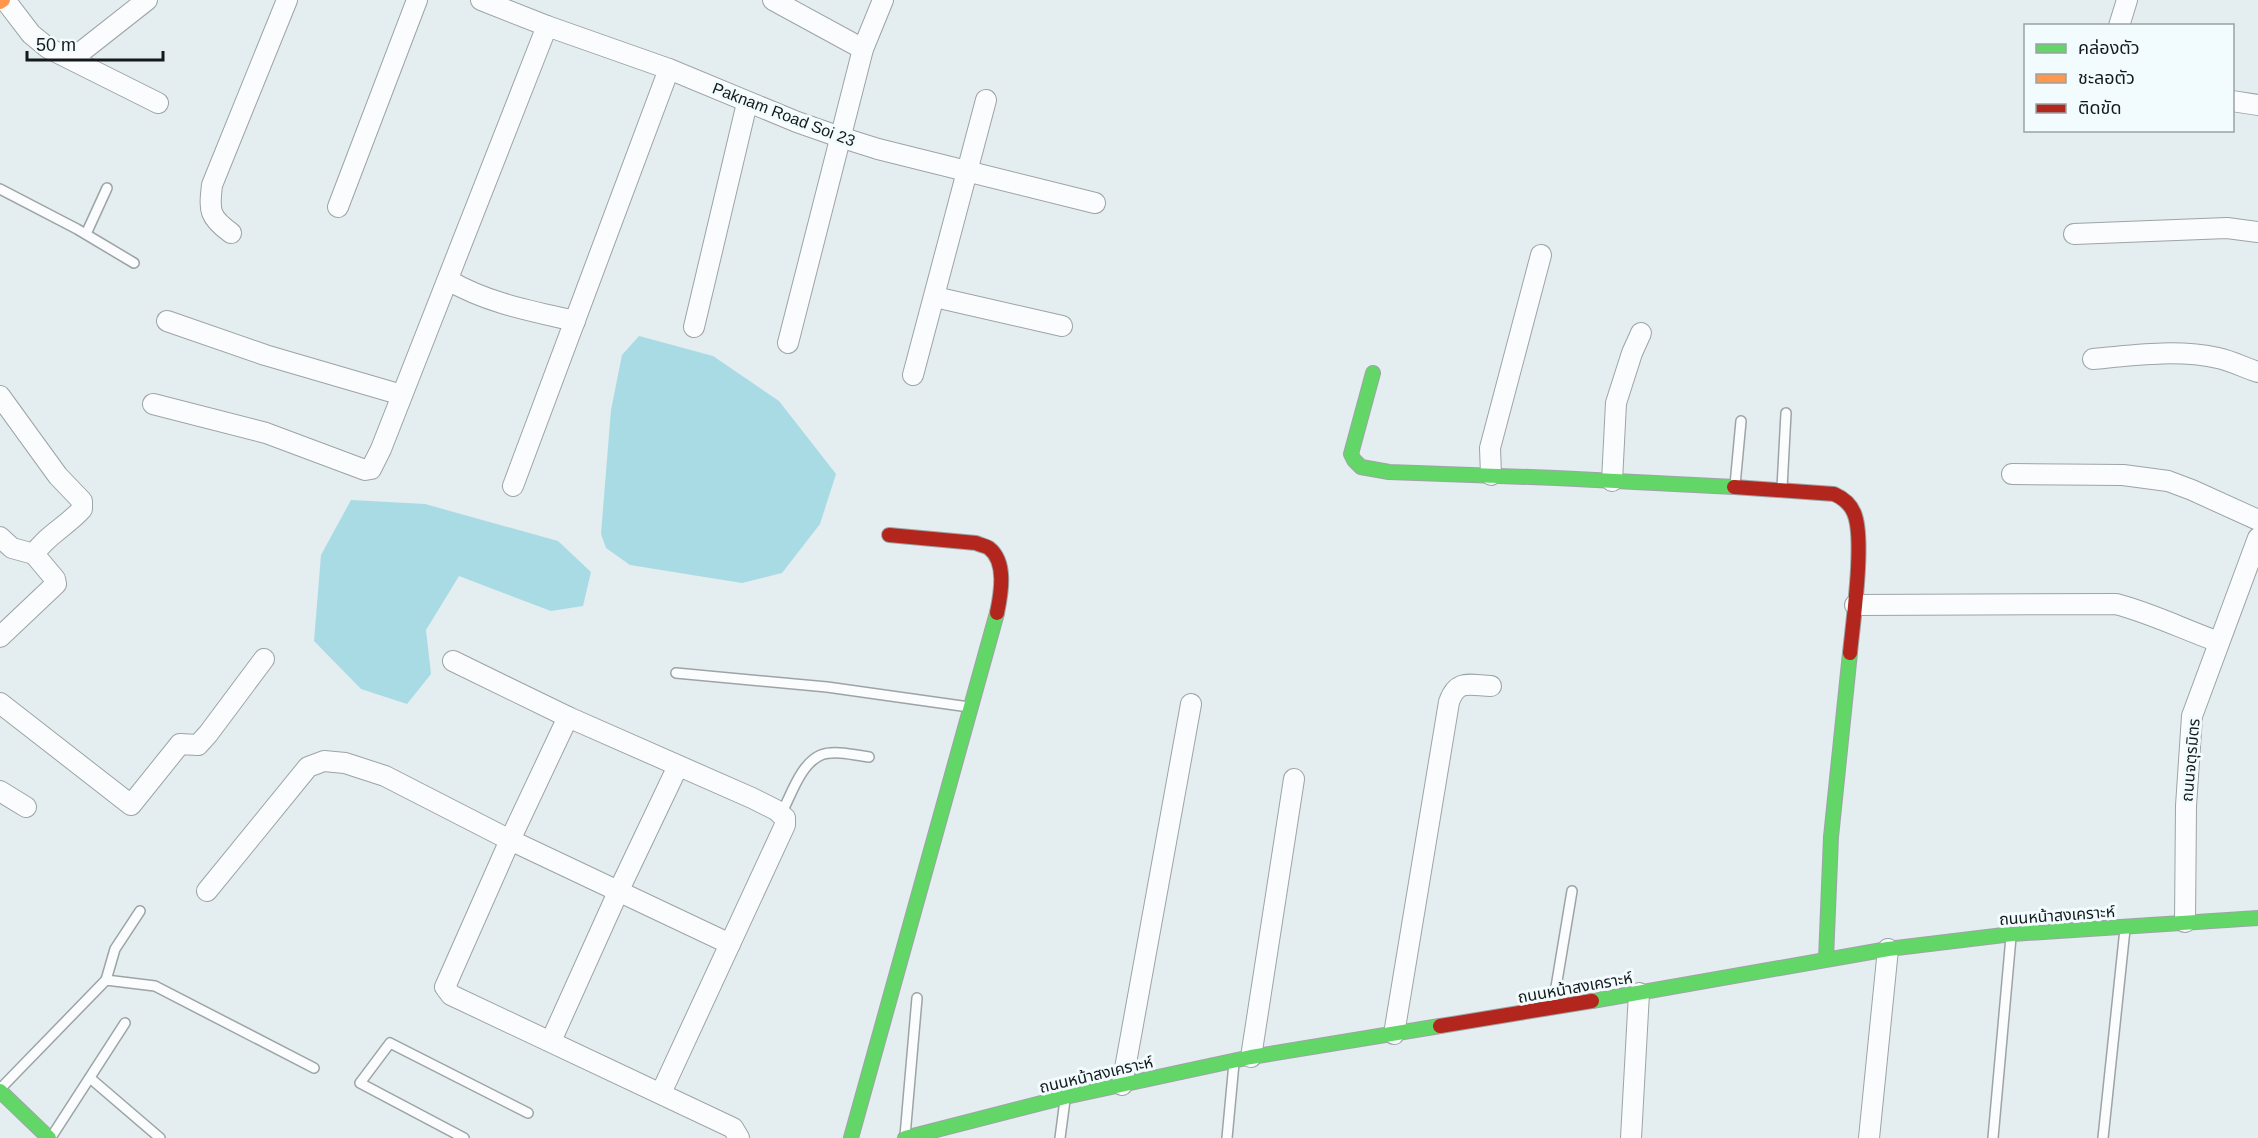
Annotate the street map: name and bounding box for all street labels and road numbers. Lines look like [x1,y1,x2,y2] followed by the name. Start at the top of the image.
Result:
[710,79,858,150] street label: Paknam Road Soi 23
[2178,717,2204,802] street label: ถนนจตุรมิตร
[1998,903,2116,928] street label: ถนนหน้าสงเคราะห์
[1516,969,1634,1006] street label: ถนนหน้าสงเคราะห์
[1038,1053,1155,1096] street label: ถนนหน้าสงเคราะห์

